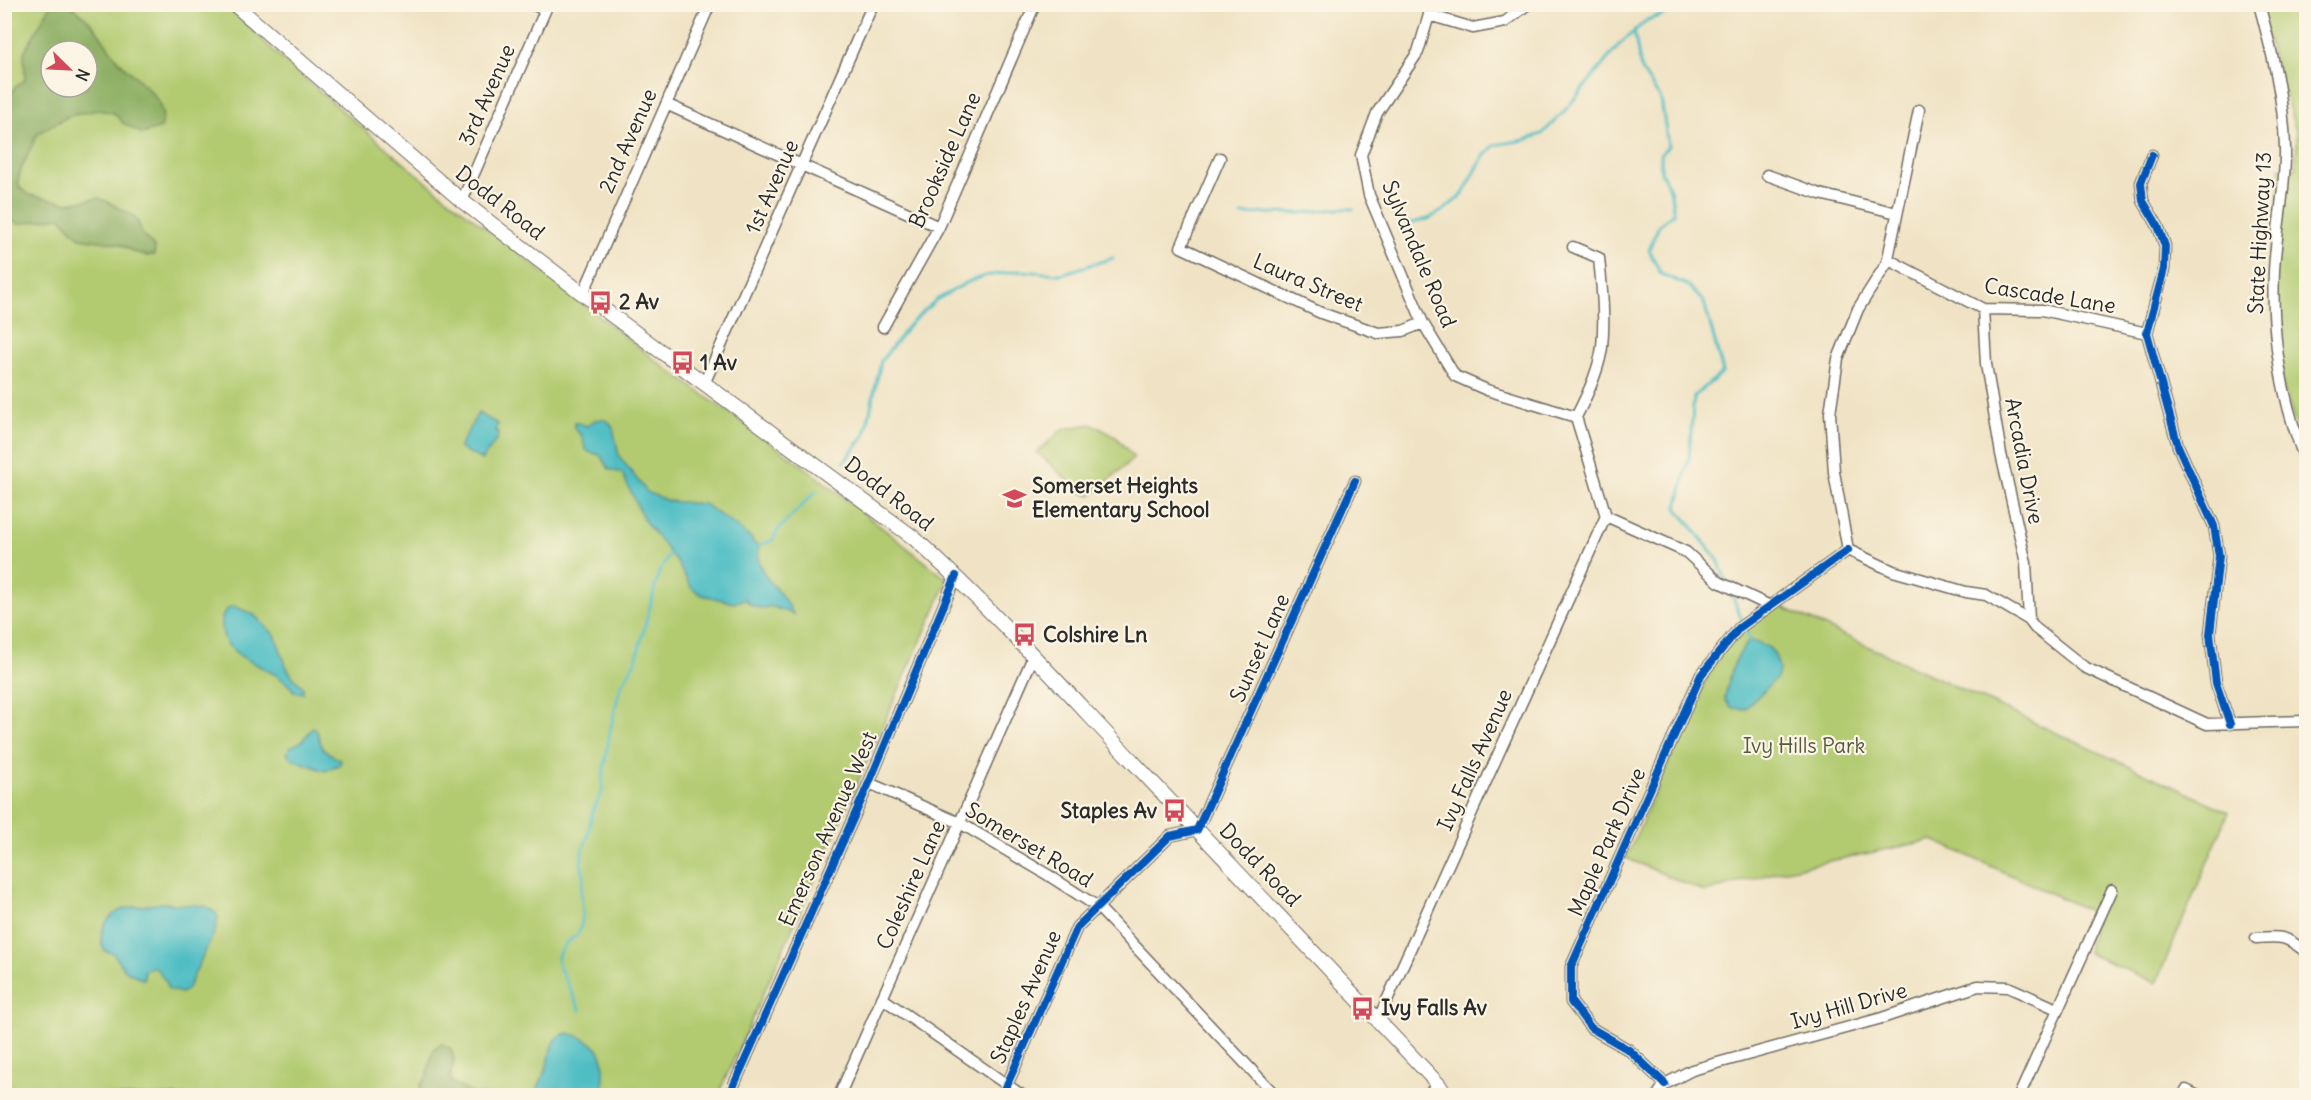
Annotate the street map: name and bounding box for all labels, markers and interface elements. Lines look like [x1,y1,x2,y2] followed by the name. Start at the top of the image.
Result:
[39,39,99,99] north arrow
[452,40,521,150] street label: 3rd Avenue
[71,66,94,84] text: N
[593,84,663,197] street label: 2nd Avenue
[903,88,987,232] street label: Brookside Lane
[739,135,804,238] street label: 1st Avenue
[2242,151,2277,315] street label: State Highway 13
[450,159,550,246] street label: Dodd Road
[1376,176,1463,331] street label: Sylvandale Road
[1249,247,1367,318] street label: Laura Street
[1982,272,2118,319] street label: Cascade Lane
[619,288,660,315] place label: 2 Av
[588,289,614,315] bus stop icon: 2 Av
[700,349,738,376] place label: 1 Av
[669,350,695,376] bus stop icon: 1 Av
[1999,396,2050,526] street label: Arcadia Drive
[839,450,939,537] street label: Dodd Road
[1032,472,1209,523] place label: Somerset Heights Elementary School
[1001,485,1027,511] school or university icon: Somerset Heights Elementary School
[1224,589,1295,706] street label: Sunset Lane
[1043,621,1147,648] place label: Colshire Ln
[1012,622,1038,648] bus stop icon: Colshire Ln
[1431,685,1518,835] street label: Ivy Falls Avenue
[772,727,883,931] street label: Emerson Avenue West
[1743,732,1865,759] park label: Ivy Hills Park
[1562,763,1651,920] street label: Maple Park Drive
[961,796,1098,893] street label: Somerset Road
[1061,797,1158,824] place label: Staples Av
[1162,798,1188,824] bus stop icon: Staples Av
[870,816,951,954] street label: Coleshire Lane
[1214,817,1307,912] street label: Dodd Road
[984,926,1067,1068] street label: Staples Avenue
[1788,976,1910,1035] street label: Ivy Hill Drive
[1381,994,1488,1021] place label: Ivy Falls Av
[1350,995,1376,1021] bus stop icon: Ivy Falls Av

